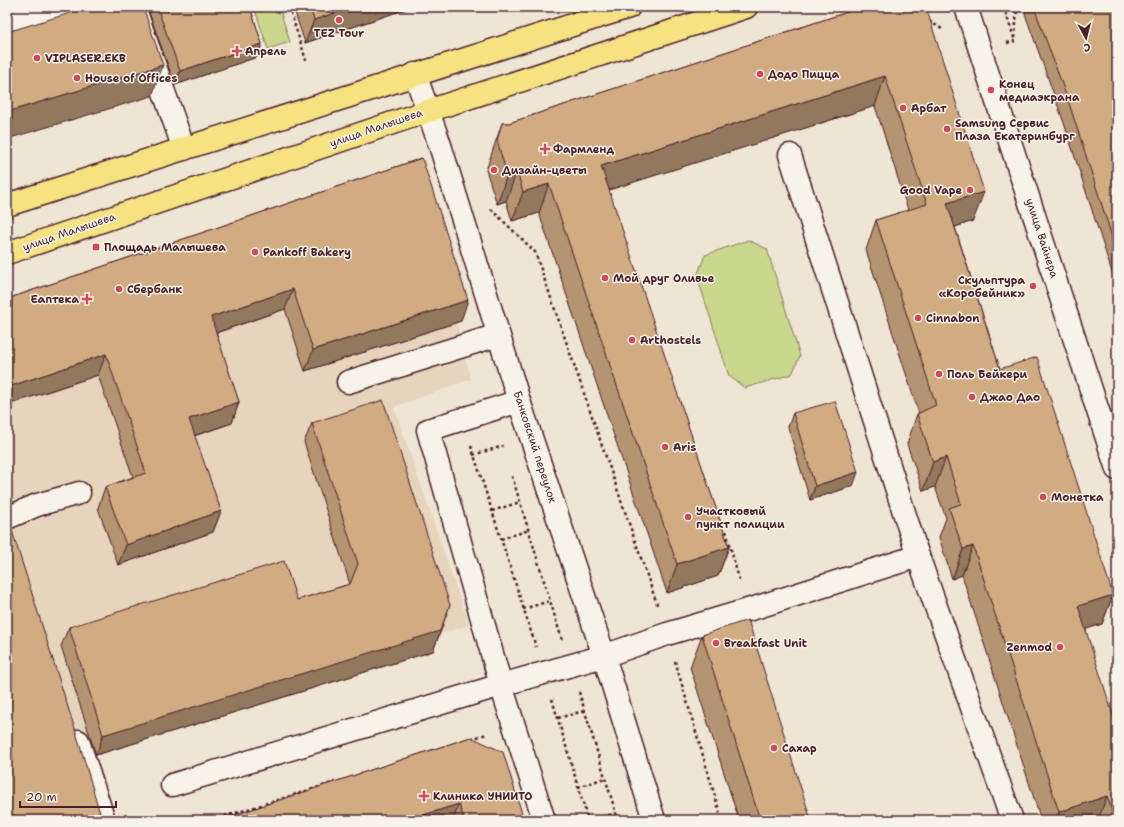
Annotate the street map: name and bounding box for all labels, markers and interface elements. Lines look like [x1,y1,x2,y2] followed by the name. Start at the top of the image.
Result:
[334,15,344,25] marker: TEZ Tour
[1066,18,1106,58] north arrow
[314,26,364,41] place label: TEZ Tour
[1083,40,1091,55] text: С
[245,44,286,59] place label: Апрель
[232,46,242,56] marker: Апрель
[45,51,126,66] place label: VIPLASER.EKB
[32,53,42,63] marker: VIPLASER.EKB
[768,67,840,82] place label: Додо Пицца
[755,69,765,79] marker: Додо Пицца
[85,71,177,86] place label: House of Offices
[72,73,82,83] marker: House of Offices
[999,77,1080,105] place label: Конец медиаэкрана
[986,85,996,95] marker: Конец медиаэкрана
[911,101,947,116] place label: Арбат
[898,103,908,113] marker: Арбат
[328,105,425,151] street label: улица Малышева
[955,116,1075,144] place label: Samsung Сервис Плаза Екатеринбург
[942,124,952,134] marker: Samsung Сервис Плаза Екатеринбург
[553,142,614,157] place label: Фармленд
[540,144,550,154] marker: Фармленд
[502,163,587,178] place label: Дизайн-цветы
[489,165,499,175] marker: Дизайн-цветы
[900,183,962,198] place label: Good Vape
[965,185,975,195] marker: Good Vape
[1022,196,1062,280] street label: улица Вайнера
[21,209,118,255] street label: улица Малышева
[104,240,226,255] place label: Площадь Малышева
[91,242,101,252] marker: Площадь Малышева
[263,245,351,260] place label: Pankoff Bakery
[250,247,260,257] marker: Pankoff Bakery
[613,271,715,286] place label: Мой друг Оливье
[600,273,610,283] marker: Мой друг Оливье
[939,273,1026,301] place label: Скульптура «Коробейник»
[1028,281,1038,291] marker: Скульптура «Коробейник»
[127,282,182,297] place label: Сбербанк
[114,284,124,294] marker: Сбербанк
[31,292,79,307] place label: Еаптека
[82,294,92,304] marker: Еаптека
[926,311,980,326] place label: Cinnabon
[913,313,923,323] marker: Cinnabon
[640,333,701,348] place label: Arthostels
[627,335,637,345] marker: Arthostels
[947,367,1027,382] place label: Поль Бейкери
[934,369,944,379] marker: Поль Бейкери
[510,389,560,505] street label: Банковский переулок
[980,390,1040,405] place label: Джао Дао
[967,392,977,402] marker: Джао Дао
[673,440,696,455] place label: Aris
[660,442,670,452] marker: Aris
[1051,490,1104,505] place label: Монетка
[1038,492,1048,502] marker: Монетка
[696,504,785,532] place label: Участковый пункт полиции
[683,512,693,522] marker: Участковый пункт полиции
[724,636,808,651] place label: Breakfast Unit
[711,638,721,648] marker: Breakfast Unit
[1006,640,1052,655] place label: Zenmod
[1055,642,1065,652] marker: Zenmod
[782,741,817,756] place label: Сахар
[769,743,779,753] marker: Сахар
[20,783,116,809] scale bar
[26,789,57,805] text: 20 m
[433,789,532,804] place label: Клиника УНИИТО
[418,790,430,802] marker: Клиника УНИИТО

